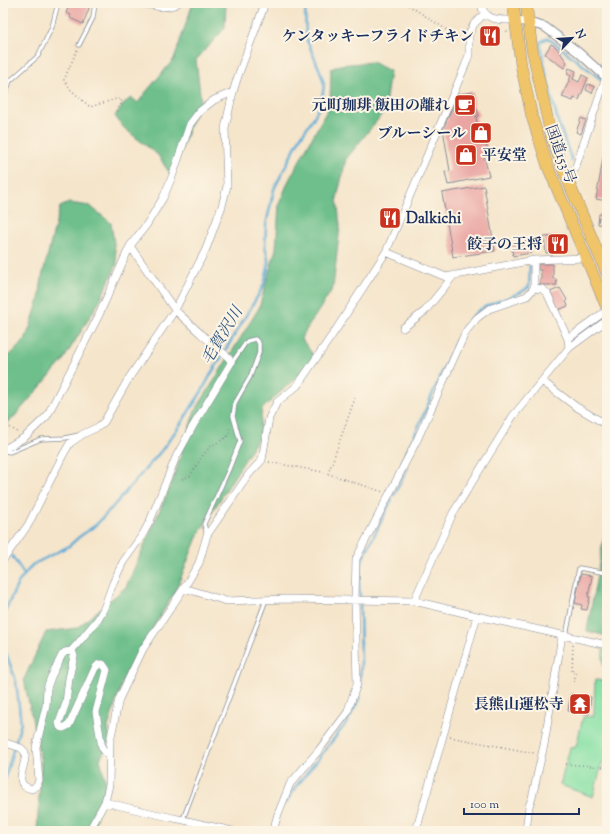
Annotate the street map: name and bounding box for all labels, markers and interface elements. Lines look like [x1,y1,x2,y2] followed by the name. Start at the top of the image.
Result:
[552,18,592,58] north arrow
[477,23,503,49] restaurant icon: ケンタッキーフライドチキン
[571,26,589,42] text: N
[282,27,474,48] place label: ケンタッキーフライドチキン
[452,92,478,118] cafe icon: 元町珈琲 飯田の離れ
[312,96,450,117] place label: 元町珈琲 飯田の離れ
[468,120,494,146] shop icon: ブルーシール
[539,122,580,187] street label: 国道153号
[377,124,466,145] place label: ブルーシール
[453,142,479,168] shop icon: 平安堂
[482,146,527,167] place label: 平安堂
[377,205,403,231] restaurant icon: Dalkichi
[406,209,462,230] place label: Dalkichi
[545,231,571,257] restaurant icon: 餃子の王将
[467,235,542,256] place label: 餃子の王将
[197,301,251,370] water label: 毛賀沢川
[567,691,593,717] temple icon: 長熊山運松寺
[474,695,564,716] place label: 長熊山運松寺
[464,790,579,816] scale bar
[470,796,499,814] text: 100 m

